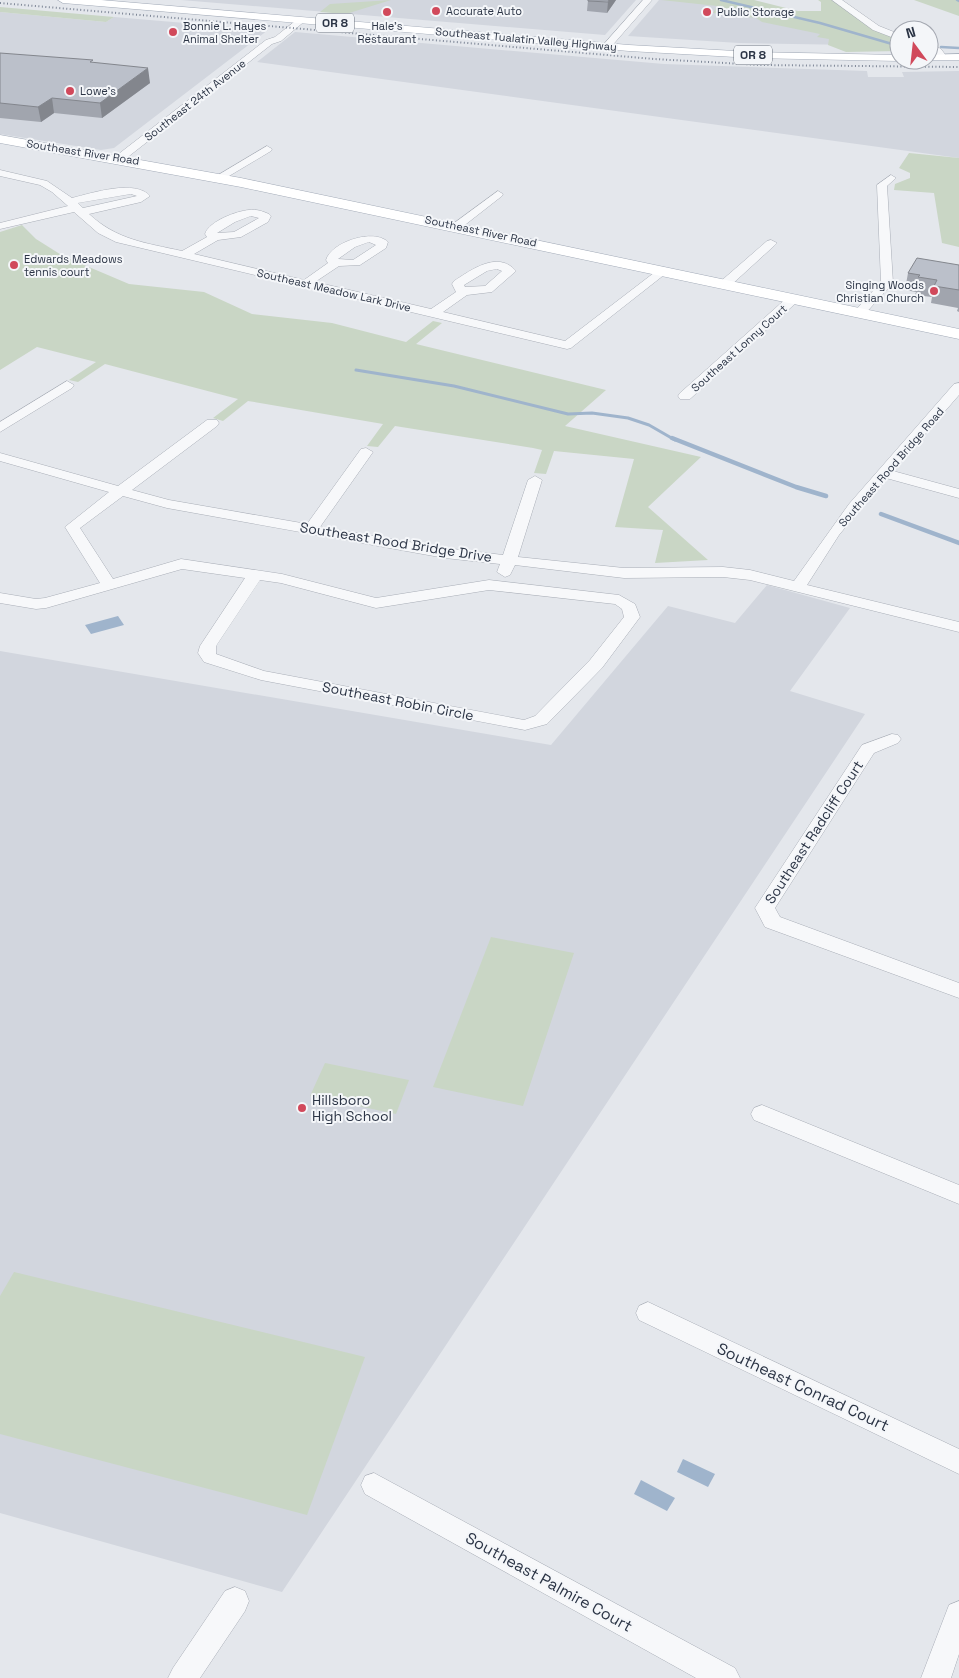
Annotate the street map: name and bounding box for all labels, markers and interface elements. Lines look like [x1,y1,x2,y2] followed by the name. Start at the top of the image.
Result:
[446,4,522,18] place label: Accurate Auto
[430,5,442,17] marker: Accurate Auto
[717,5,794,19] place label: Public Storage
[381,6,393,18] marker: Hale's Restaurant
[701,6,713,18] marker: Public Storage
[316,13,354,32] road number: OR 8
[183,19,266,46] place label: Bonnie L. Hayes Animal Shelter
[357,19,417,46] place label: Hale's Restaurant
[889,20,939,70] north arrow
[904,23,918,42] text: N
[435,24,617,54] street label: Southeast Tualatin Valley Highway
[167,26,179,38] marker: Bonnie L. Hayes Animal Shelter
[734,46,772,64] road number: OR 8
[141,56,249,144] street label: Southeast 24th Avenue
[80,84,116,98] place label: Lowe's
[64,85,76,97] marker: Lowe's
[25,136,141,168] street label: Southeast River Road
[424,212,538,250] street label: Southeast River Road
[24,252,123,279] place label: Edwards Meadows tennis court
[8,259,20,271] marker: Edwards Meadows tennis court
[256,265,412,315] street label: Southeast Meadow Lark Drive
[836,278,924,305] place label: Singing Woods Christian Church
[928,285,940,297] marker: Singing Woods Christian Church
[688,301,790,395] street label: Southeast Lonny Court
[835,404,947,530] street label: Southeast Rood Bridge Road
[299,518,493,566] street label: Southeast Rood Bridge Drive
[321,677,475,725] street label: Southeast Robin Circle
[761,757,867,907] street label: Southeast Radcliff Court
[312,1091,392,1125] place label: Hillsboro High School
[296,1102,308,1114] marker: Hillsboro High School
[714,1338,892,1436] street label: Southeast Conrad Court
[462,1527,636,1637] street label: Southeast Palmire Court

